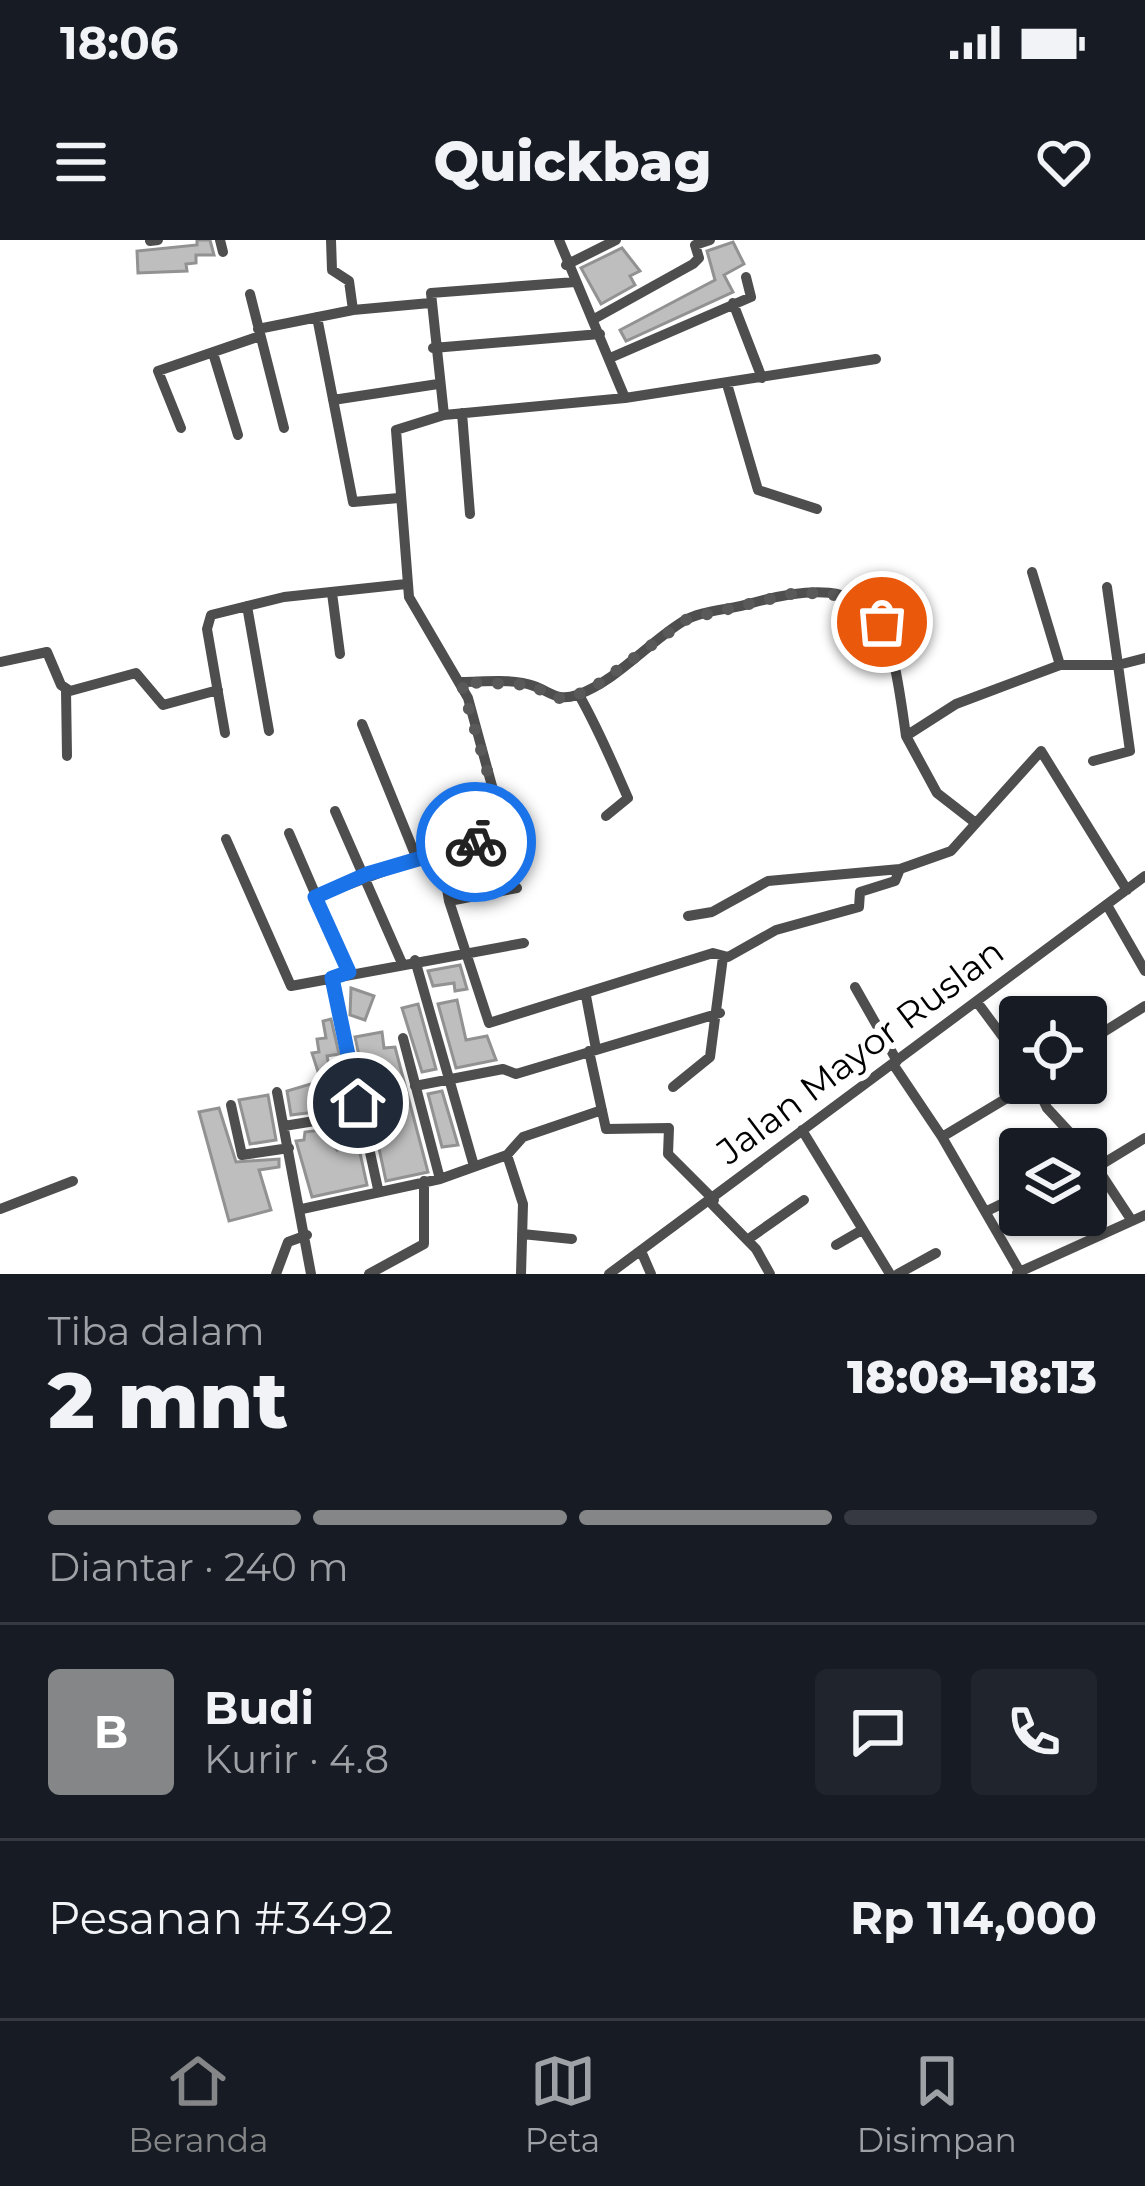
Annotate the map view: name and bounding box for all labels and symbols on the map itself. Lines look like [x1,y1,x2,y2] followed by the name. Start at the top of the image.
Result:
[831,571,933,673] pin
[416,782,536,902] courier
[707,929,1012,1174] street label: Jalan Mayor Ruslan
[307,1052,409,1154] pin

